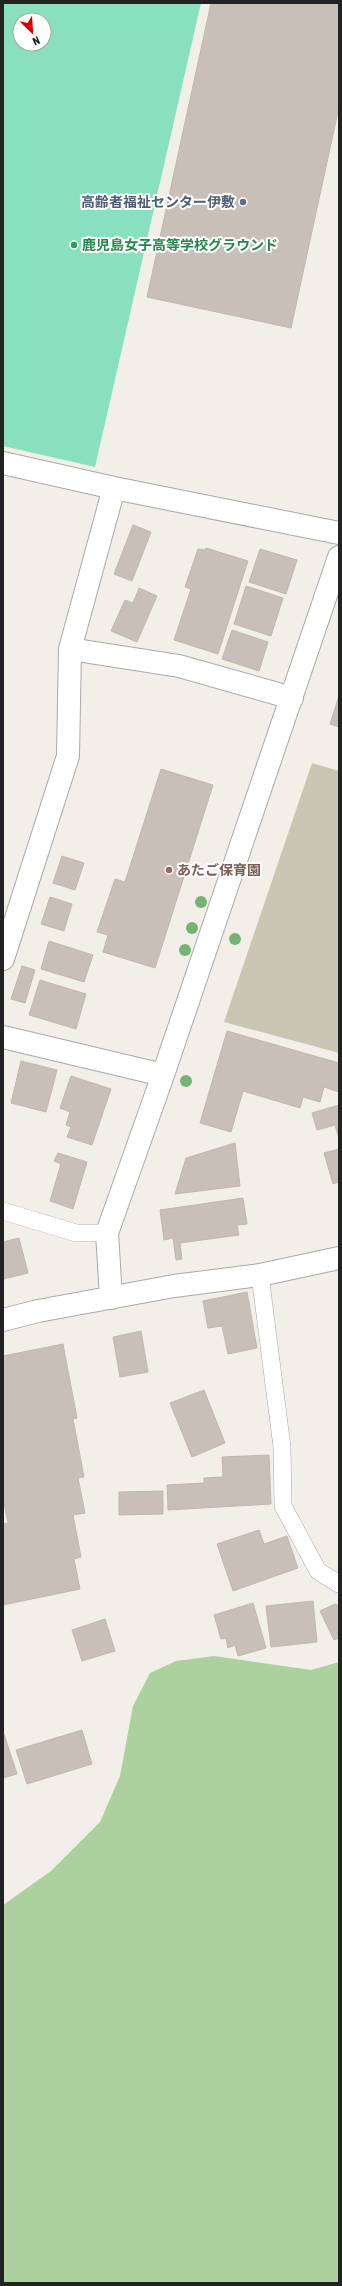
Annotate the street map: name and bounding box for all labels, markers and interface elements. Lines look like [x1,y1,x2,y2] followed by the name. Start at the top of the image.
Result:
[12,12,52,52] north arrow
[31,34,42,48] text: N
[81,194,235,210] place label: 高齢者福祉センター伊敷
[238,197,248,207] marker: 高齢者福祉センター伊敷
[82,237,278,253] place label: 鹿児島女子高等学校グラウンド
[69,240,79,250] marker: 鹿児島女子高等学校グラウンド
[177,862,261,878] place label: あたご保育園
[164,865,174,875] marker: あたご保育園

